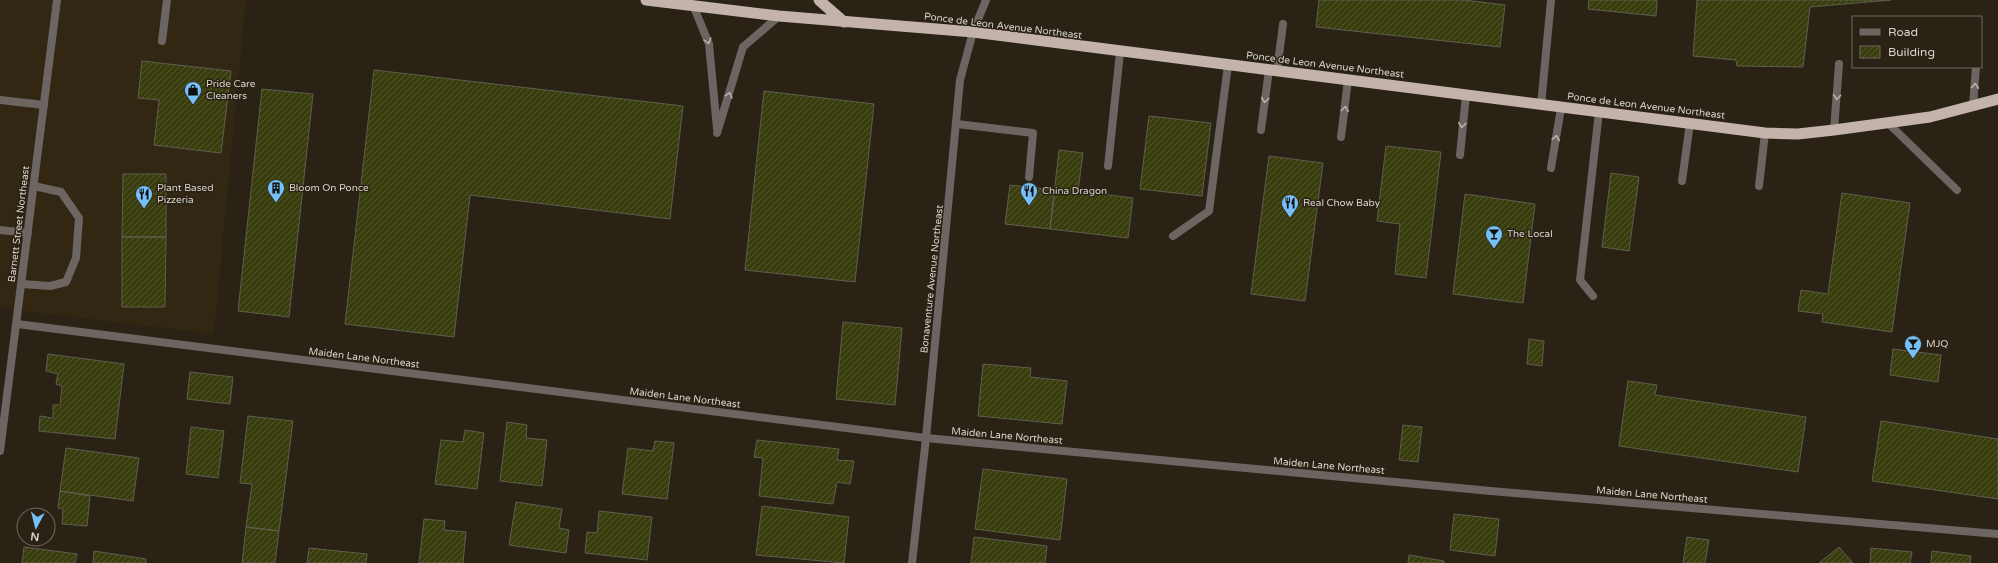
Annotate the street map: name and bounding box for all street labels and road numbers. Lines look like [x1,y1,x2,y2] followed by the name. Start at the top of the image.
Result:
[923,10,1083,42] street label: Ponce de Leon Avenue Northeast
[1245,49,1405,81] street label: Ponce de Leon Avenue Northeast
[1566,90,1726,122] street label: Ponce de Leon Avenue Northeast
[6,165,32,283] street label: Barnett Street Northeast
[918,204,946,354] street label: Bonaventure Avenue Northeast
[308,345,420,371] street label: Maiden Lane Northeast
[629,385,741,411] street label: Maiden Lane Northeast
[951,425,1063,447] street label: Maiden Lane Northeast
[1273,455,1385,477] street label: Maiden Lane Northeast
[1596,484,1708,506] street label: Maiden Lane Northeast

